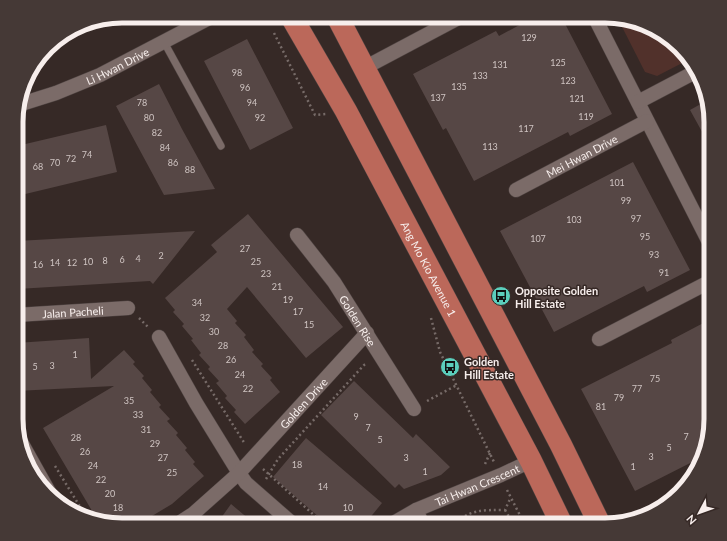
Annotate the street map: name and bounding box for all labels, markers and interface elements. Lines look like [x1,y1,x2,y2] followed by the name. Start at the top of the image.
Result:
[521,32,537,43] house number: 129
[84,44,151,87] street label: Li Hwan Drive
[550,57,566,68] house number: 125
[492,59,508,70] house number: 131
[232,67,242,78] house number: 98
[472,70,488,81] house number: 133
[560,75,576,86] house number: 123
[451,81,467,92] house number: 135
[240,82,250,93] house number: 96
[430,92,446,103] house number: 137
[569,93,585,104] house number: 121
[137,97,147,108] house number: 78
[247,97,257,108] house number: 94
[578,111,594,122] house number: 119
[144,112,154,123] house number: 80
[255,112,265,123] house number: 92
[518,123,534,134] house number: 117
[152,127,162,138] house number: 82
[544,131,620,180] street label: Mei Hwan Drive
[482,141,498,152] house number: 113
[160,142,170,153] house number: 84
[82,149,92,160] house number: 74
[66,153,76,164] house number: 72
[50,157,60,168] house number: 70
[168,157,178,168] house number: 86
[33,161,43,172] house number: 68
[185,164,195,175] house number: 88
[609,177,625,188] house number: 101
[621,195,631,206] house number: 99
[631,213,641,224] house number: 97
[566,214,582,225] house number: 103
[399,219,460,318] street label: Ang Mo Kio Avenue 1
[640,231,650,242] house number: 95
[530,233,546,244] house number: 107
[240,243,250,254] house number: 27
[649,249,659,260] house number: 93
[158,250,164,261] house number: 2
[135,253,141,264] house number: 4
[119,254,125,265] house number: 6
[102,255,108,266] house number: 8
[83,256,93,267] house number: 10
[251,256,261,267] house number: 25
[50,257,60,268] house number: 14
[67,257,77,268] house number: 12
[33,259,43,270] house number: 16
[659,267,669,278] house number: 91
[261,268,271,279] house number: 23
[272,281,282,292] house number: 21
[515,284,598,310] place label: Opposite Golden Hill Estate
[490,285,512,307] bus stop icon: Opposite Golden Hill Estate
[337,292,379,348] street label: Golden Rise
[283,294,293,305] house number: 19
[192,297,202,308] house number: 34
[42,303,104,320] street label: Jalan Pacheli
[293,306,303,317] house number: 17
[200,312,210,323] house number: 32
[304,319,314,330] house number: 15
[209,326,219,337] house number: 30
[218,340,228,351] house number: 28
[72,349,78,360] house number: 1
[226,354,236,365] house number: 26
[464,355,514,381] place label: Golden Hill Estate
[439,356,461,378] bus stop icon: Golden Hill Estate
[49,360,55,371] house number: 3
[32,361,38,372] house number: 5
[235,369,245,380] house number: 24
[650,373,660,384] house number: 75
[277,375,330,431] street label: Golden Drive
[243,383,253,394] house number: 22
[632,383,642,394] house number: 77
[614,392,624,403] house number: 79
[124,395,134,406] house number: 35
[596,401,606,412] house number: 81
[133,409,143,420] house number: 33
[353,411,359,422] house number: 9
[365,422,371,433] house number: 7
[141,424,151,435] house number: 31
[683,431,689,442] house number: 7
[71,432,81,443] house number: 28
[377,434,383,445] house number: 5
[150,438,160,449] house number: 29
[666,442,672,453] house number: 5
[80,446,90,457] house number: 26
[648,451,654,462] house number: 3
[158,452,168,463] house number: 27
[403,452,409,463] house number: 3
[292,459,302,470] house number: 18
[88,460,98,471] house number: 24
[433,461,521,508] street label: Tai Hwan Crescent
[630,461,636,472] house number: 1
[422,466,428,477] house number: 1
[167,467,177,478] house number: 25
[96,474,106,485] house number: 22
[318,481,328,492] house number: 14
[105,488,115,499] house number: 20
[679,493,719,533] north arrow
[113,502,123,513] house number: 18
[343,502,353,513] house number: 10
[683,512,699,527] text: N

